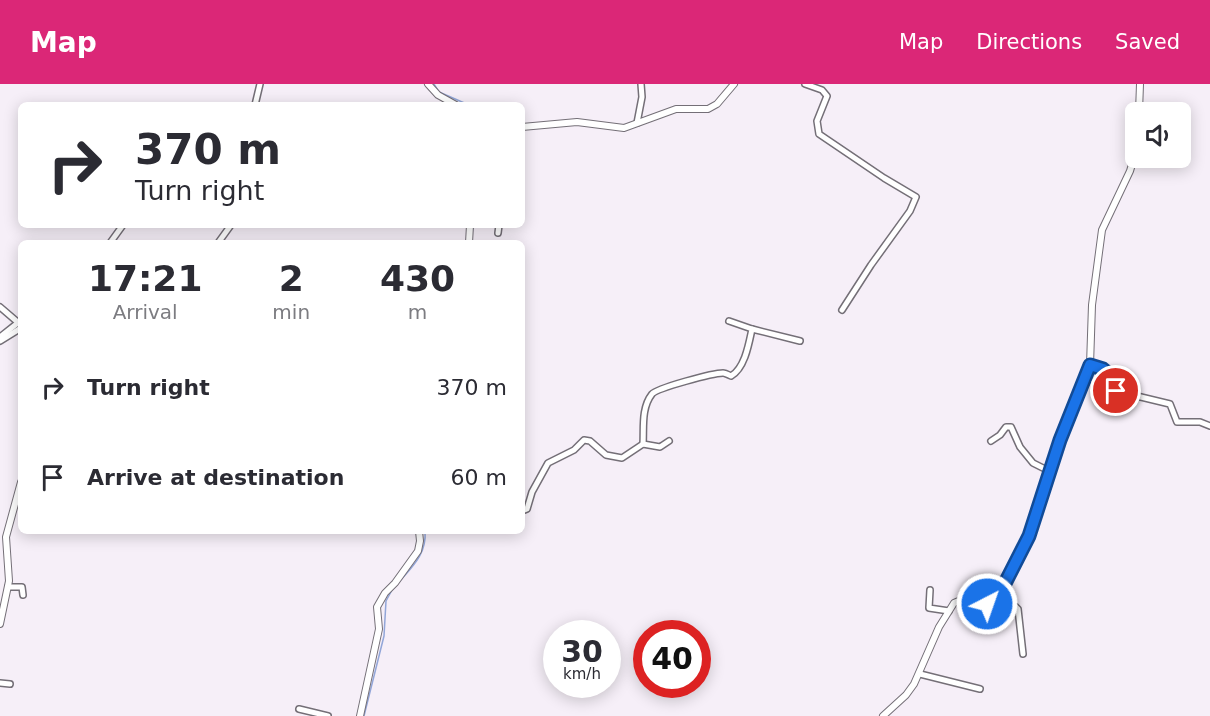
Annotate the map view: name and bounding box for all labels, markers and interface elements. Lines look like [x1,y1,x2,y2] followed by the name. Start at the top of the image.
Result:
[30,26,97,59] text: Map
[899,30,943,54] text: Map
[976,30,1082,54] text: Directions
[1115,30,1180,54] text: Saved
[1125,102,1191,168] map controls
[1125,102,1191,168] button: sound
[135,125,281,174] text: 370 m
[36,126,114,204] icon: right
[135,175,264,206] text: Turn right
[88,258,202,299] text: 17:21
[279,258,304,299] text: 2
[380,258,455,299] text: 430
[113,300,178,324] text: Arrival
[272,300,310,324] text: min
[408,300,427,324] text: m
[1090,365,1141,416] pin
[36,371,69,404] icon: right
[1099,374,1132,407] icon: arrive
[87,375,210,400] text: Turn right
[437,375,507,400] text: 370 m
[36,461,69,494] icon: arrive
[87,465,344,490] text: Arrive at destination
[451,465,507,490] text: 60 m
[955,572,1019,636] position arrow
[633,620,711,698] speed limit sign: 40
[561,634,603,669] text: 30
[563,665,601,683] text: km/h

